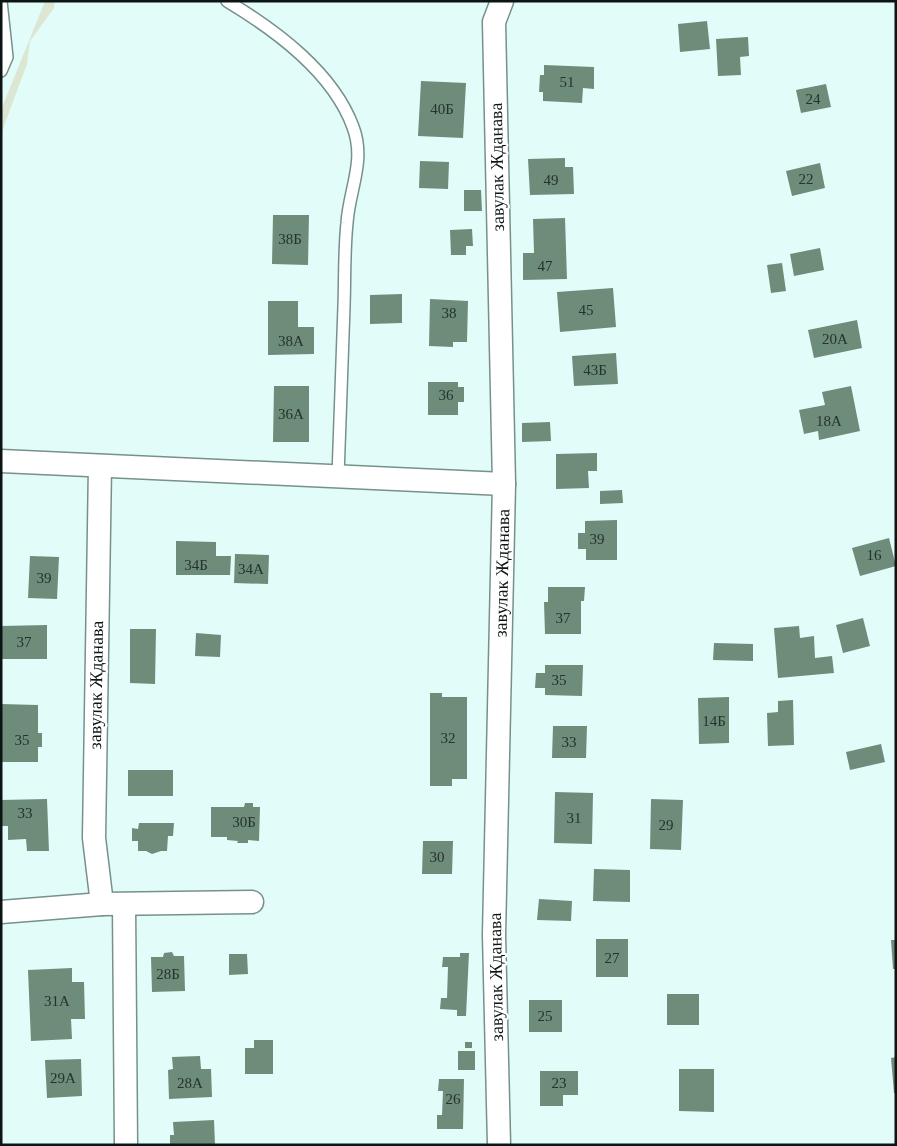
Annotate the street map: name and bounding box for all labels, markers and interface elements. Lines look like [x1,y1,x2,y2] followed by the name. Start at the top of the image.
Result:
[560,74,575,90] house number: 51
[806,91,821,107] house number: 24
[430,101,454,117] house number: 40Б
[486,103,508,231] street label: завулак Жданава
[799,171,814,187] house number: 22
[544,172,559,188] house number: 49
[278,231,302,247] house number: 38Б
[538,258,553,274] house number: 47
[579,302,594,318] house number: 45
[442,305,457,321] house number: 38
[822,331,848,347] house number: 20А
[278,333,304,349] house number: 38А
[583,362,607,378] house number: 43Б
[439,387,454,403] house number: 36
[278,406,304,422] house number: 36А
[816,413,842,429] house number: 18А
[491,509,513,638] street label: завулак Жданава
[590,531,605,547] house number: 39
[867,547,882,563] house number: 16
[184,557,208,573] house number: 34Б
[238,561,264,577] house number: 34А
[37,570,52,586] house number: 39
[556,610,571,626] house number: 37
[85,621,107,749] street label: завулак Жданава
[17,634,32,650] house number: 37
[552,672,567,688] house number: 35
[702,713,726,729] house number: 14Б
[441,730,456,746] house number: 32
[15,732,30,748] house number: 35
[562,734,577,750] house number: 33
[18,805,33,821] house number: 33
[567,810,582,826] house number: 31
[232,814,256,830] house number: 30Б
[659,817,674,833] house number: 29
[430,849,445,865] house number: 30
[485,913,507,1041] street label: завулак Жданава
[605,950,620,966] house number: 27
[156,966,180,982] house number: 28Б
[44,993,70,1009] house number: 31А
[538,1008,553,1024] house number: 25
[50,1070,76,1086] house number: 29А
[177,1075,203,1091] house number: 28А
[552,1075,567,1091] house number: 23
[446,1091,461,1107] house number: 26

